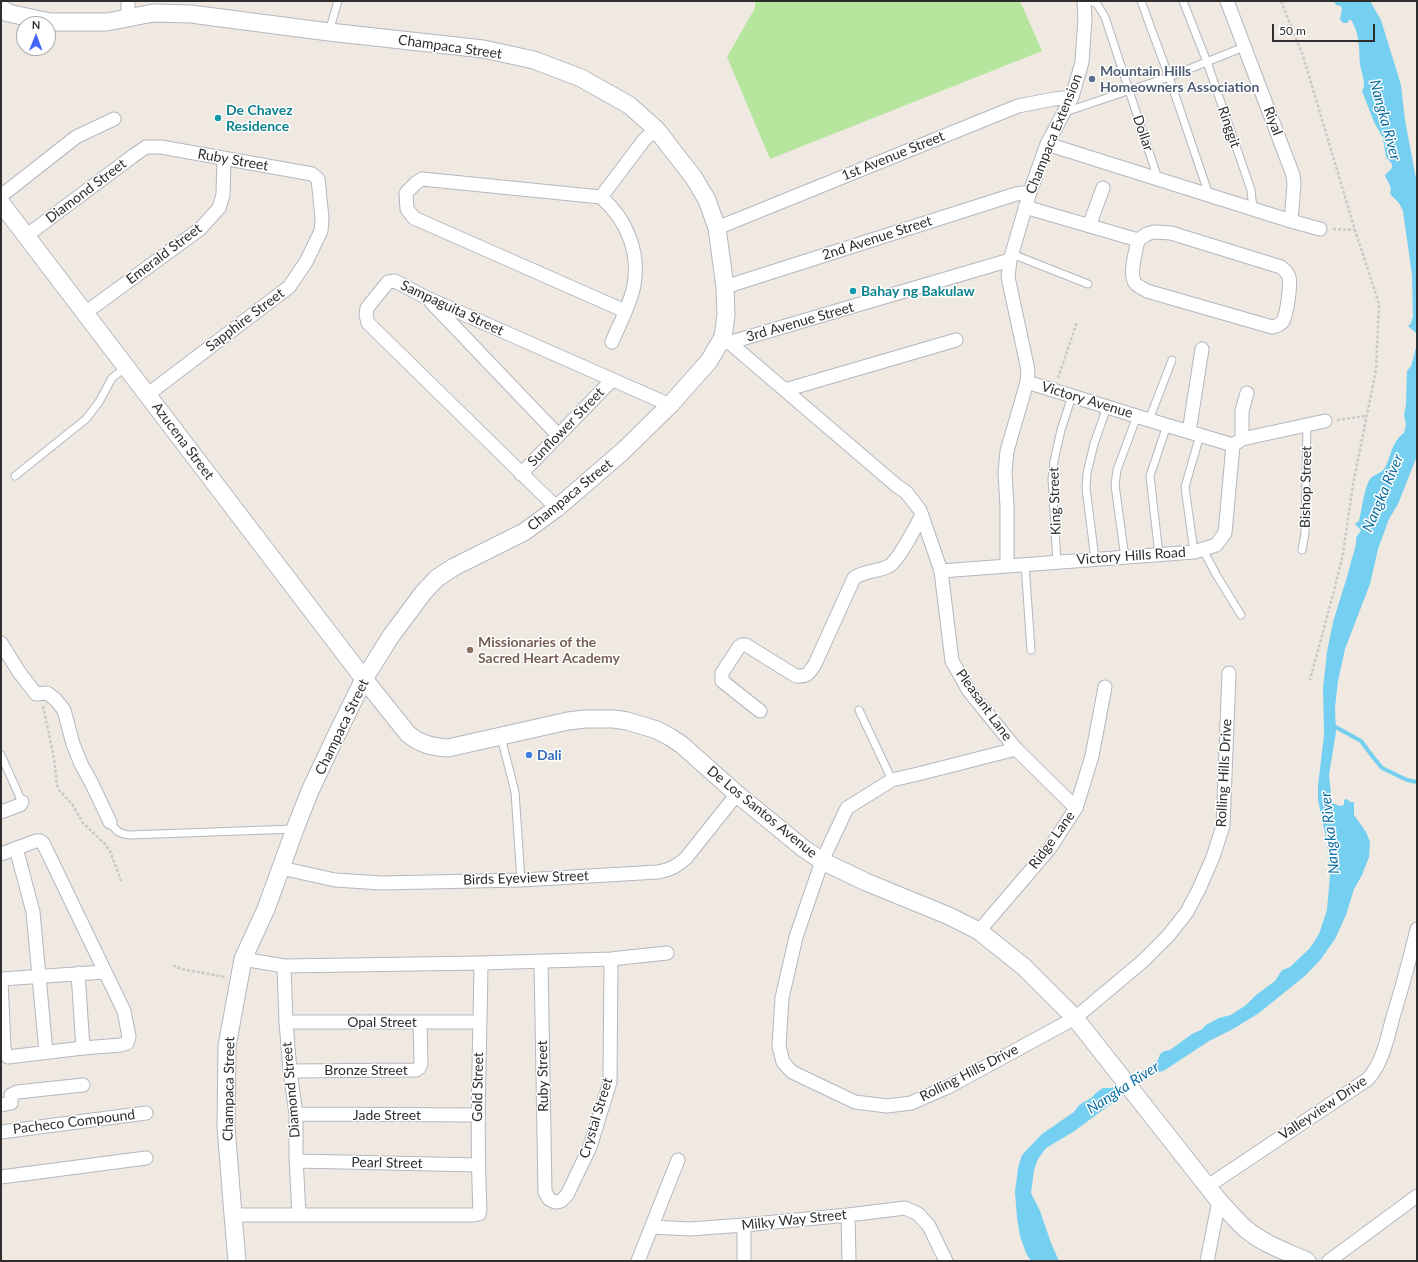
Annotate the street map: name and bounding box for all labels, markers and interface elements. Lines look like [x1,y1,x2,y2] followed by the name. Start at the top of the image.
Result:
[16,16,56,56] north arrow
[1274,16,1377,42] scale bar
[32,18,41,31] text: N
[1279,23,1306,38] text: 50 m
[397,31,503,63] street label: Champaca Street
[1100,63,1259,96] place label: Mountain Hills Homeowners Association
[1022,71,1086,197] street label: Champaca Extension
[1087,74,1097,84] marker: Mountain Hills Homeowners Association
[1366,78,1404,162] water label: Nangka River
[226,102,293,134] place label: De Chavez Residence
[1214,104,1244,150] street label: Ringgit
[1260,104,1286,138] street label: Riyal
[213,113,223,123] marker: De Chavez Residence
[1129,113,1157,153] street label: Dollar
[839,128,947,184] street label: 1st Avenue Street
[196,146,270,174] street label: Ruby Street
[42,155,130,227] street label: Diamond Street
[820,212,934,264] street label: 2nd Avenue Street
[123,220,205,288] street label: Emerald Street
[398,277,506,339] street label: Sampaguita Street
[861,283,975,299] place label: Bahay ng Bakulaw
[202,285,288,355] street label: Sapphire Street
[848,286,858,296] marker: Bahay ng Bakulaw
[744,299,856,345] street label: 3rd Avenue Street
[1039,378,1135,422] street label: Victory Avenue
[524,384,608,470] street label: Sunflower Street
[148,399,218,483] street label: Azucena Street
[1297,446,1315,528] street label: Bishop Street
[1359,451,1407,535] water label: Nangka River
[524,456,616,534] street label: Champaca Street
[1045,467,1065,535] street label: King Street
[1076,544,1186,568] street label: Victory Hills Road
[478,634,620,666] place label: Missionaries of the Sacred Heart Academy
[465,645,475,655] marker: Missionaries of the Sacred Heart Academy
[952,666,1016,744] street label: Pleasant Lane
[312,676,372,778] street label: Champaca Street
[1213,718,1235,828] street label: Rolling Hills Drive
[537,747,562,763] place label: Dali
[524,750,534,760] marker: Dali
[704,762,820,862] street label: De Los Santos Avenue
[1317,791,1343,875] water label: Nangka River
[1025,808,1079,872] street label: Ridge Lane
[463,867,589,889] street label: Birds Eyeview Street
[347,1014,417,1030] street label: Opal Street
[220,1037,238,1141] street label: Champaca Street
[534,1040,552,1112] street label: Ruby Street
[278,1041,304,1139] street label: Diamond Street
[917,1041,1021,1105] street label: Rolling Hills Drive
[469,1052,487,1122] street label: Gold Street
[1083,1058,1163,1118] water label: Nangka River
[324,1062,408,1078] street label: Bronze Street
[1276,1072,1370,1144] street label: Valleyview Drive
[576,1076,616,1160] street label: Crystal Street
[12,1106,136,1138] street label: Pacheco Compound
[353,1107,421,1123] street label: Jade Street
[351,1154,423,1172] street label: Pearl Street
[741,1206,847,1234] street label: Milky Way Street

